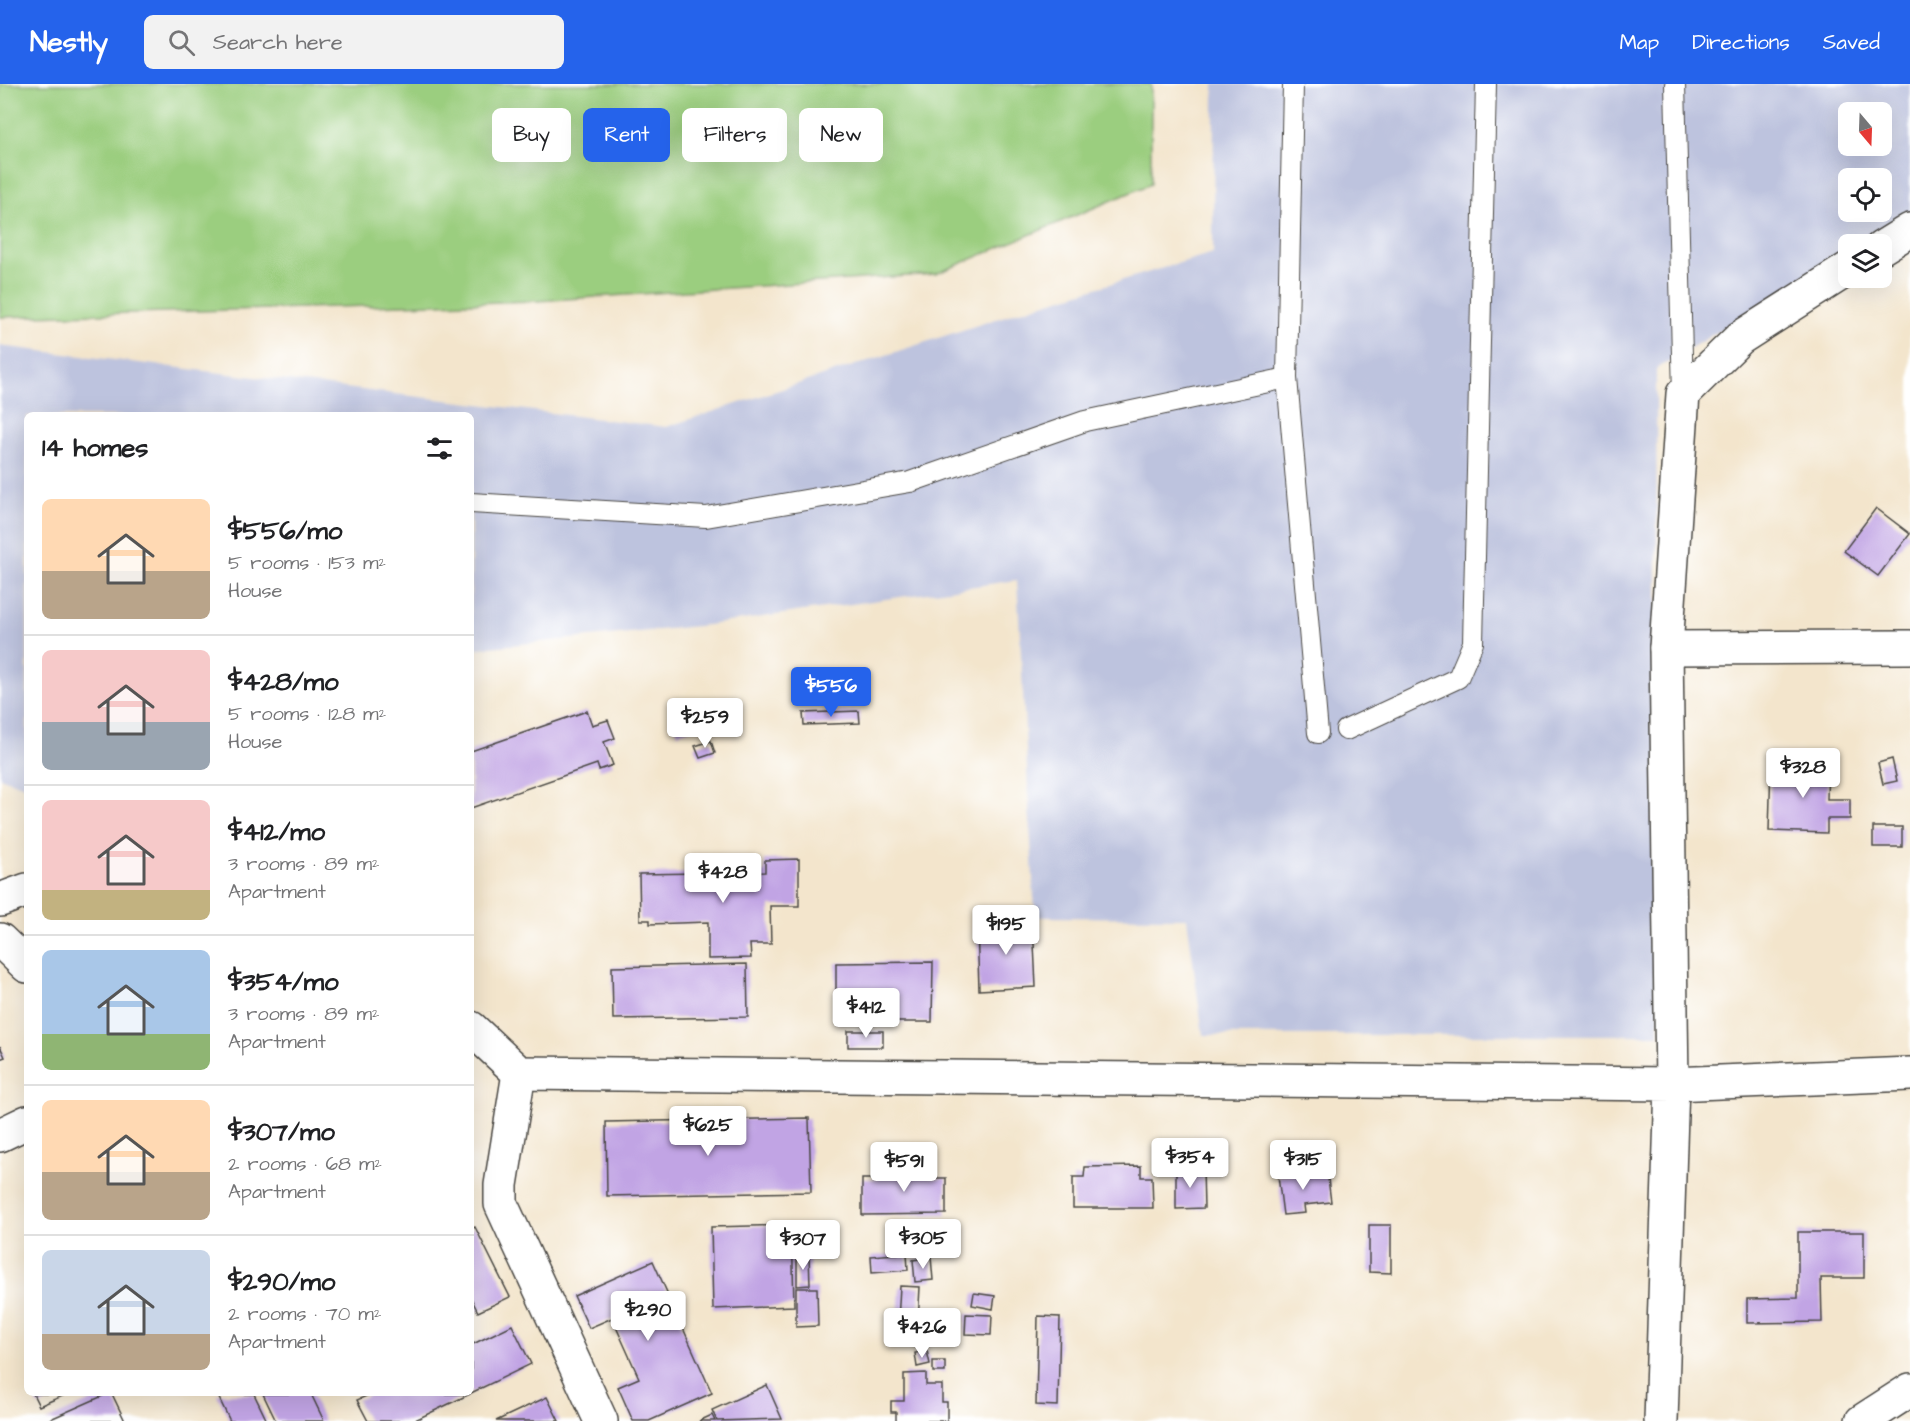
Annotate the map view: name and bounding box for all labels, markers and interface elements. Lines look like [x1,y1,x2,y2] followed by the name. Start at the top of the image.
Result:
[144,15,564,69] search box
[30,23,108,62] text: Nestly
[165,26,198,59] icon: search
[213,27,343,58] text: Search here
[1619,28,1659,57] text: Map
[1692,28,1790,57] text: Directions
[1823,28,1880,57] text: Saved
[1838,102,1892,156] north arrow
[1838,102,1892,288] map controls
[492,108,571,162] chip: Buy
[583,108,670,162] chip: Rent
[682,108,787,162] chip: Filters
[799,108,883,162] chip: New
[1838,168,1892,222] button: locate
[1838,234,1892,288] button: layers
[42,430,148,466] text: 14 homes
[423,432,456,465] icon: filters
[228,513,342,549] text: $556/mo
[90,523,162,595] icon: home
[228,549,386,577] text: 5 rooms · 153 m²
[228,577,282,605] text: House
[228,664,339,700] text: $428/mo
[795,667,867,718] pin: $556
[805,672,857,700] text: $556
[90,674,162,746] icon: home
[669,698,741,749] pin: $259
[228,700,386,728] text: 5 rooms · 128 m²
[681,703,729,731] text: $259
[228,728,282,756] text: House
[1767,748,1839,799] pin: $328
[1780,753,1826,781] text: $328
[228,814,325,850] text: $412/mo
[90,824,162,896] icon: home
[228,850,380,878] text: 3 rooms · 89 m²
[687,853,759,904] pin: $428
[698,858,748,886] text: $428
[228,878,326,906] text: Apartment
[970,905,1042,956] pin: $195
[986,910,1026,938] text: $195
[228,964,339,1000] text: $354/mo
[90,974,162,1046] icon: home
[830,988,902,1039] pin: $412
[847,993,885,1021] text: $412
[228,1000,380,1028] text: 3 rooms · 89 m²
[228,1028,326,1056] text: Apartment
[672,1106,744,1157] pin: $625
[683,1111,733,1139] text: $625
[228,1114,335,1150] text: $307/mo
[90,1124,162,1196] icon: home
[1154,1138,1226,1189] pin: $354
[1267,1140,1339,1191] pin: $315
[868,1142,940,1193] pin: $591
[1165,1143,1215,1171] text: $354
[1284,1145,1322,1173] text: $315
[884,1147,924,1175] text: $591
[228,1150,382,1178] text: 2 rooms · 68 m²
[228,1178,326,1206] text: Apartment
[887,1219,959,1270] pin: $305
[767,1220,839,1271] pin: $307
[899,1224,947,1252] text: $305
[780,1225,826,1253] text: $307
[228,1264,335,1300] text: $290/mo
[90,1274,162,1346] icon: home
[612,1291,684,1342] pin: $290
[625,1296,671,1324] text: $290
[228,1300,381,1328] text: 2 rooms · 70 m²
[886,1308,958,1359] pin: $426
[898,1313,946,1341] text: $426
[228,1328,326,1356] text: Apartment

